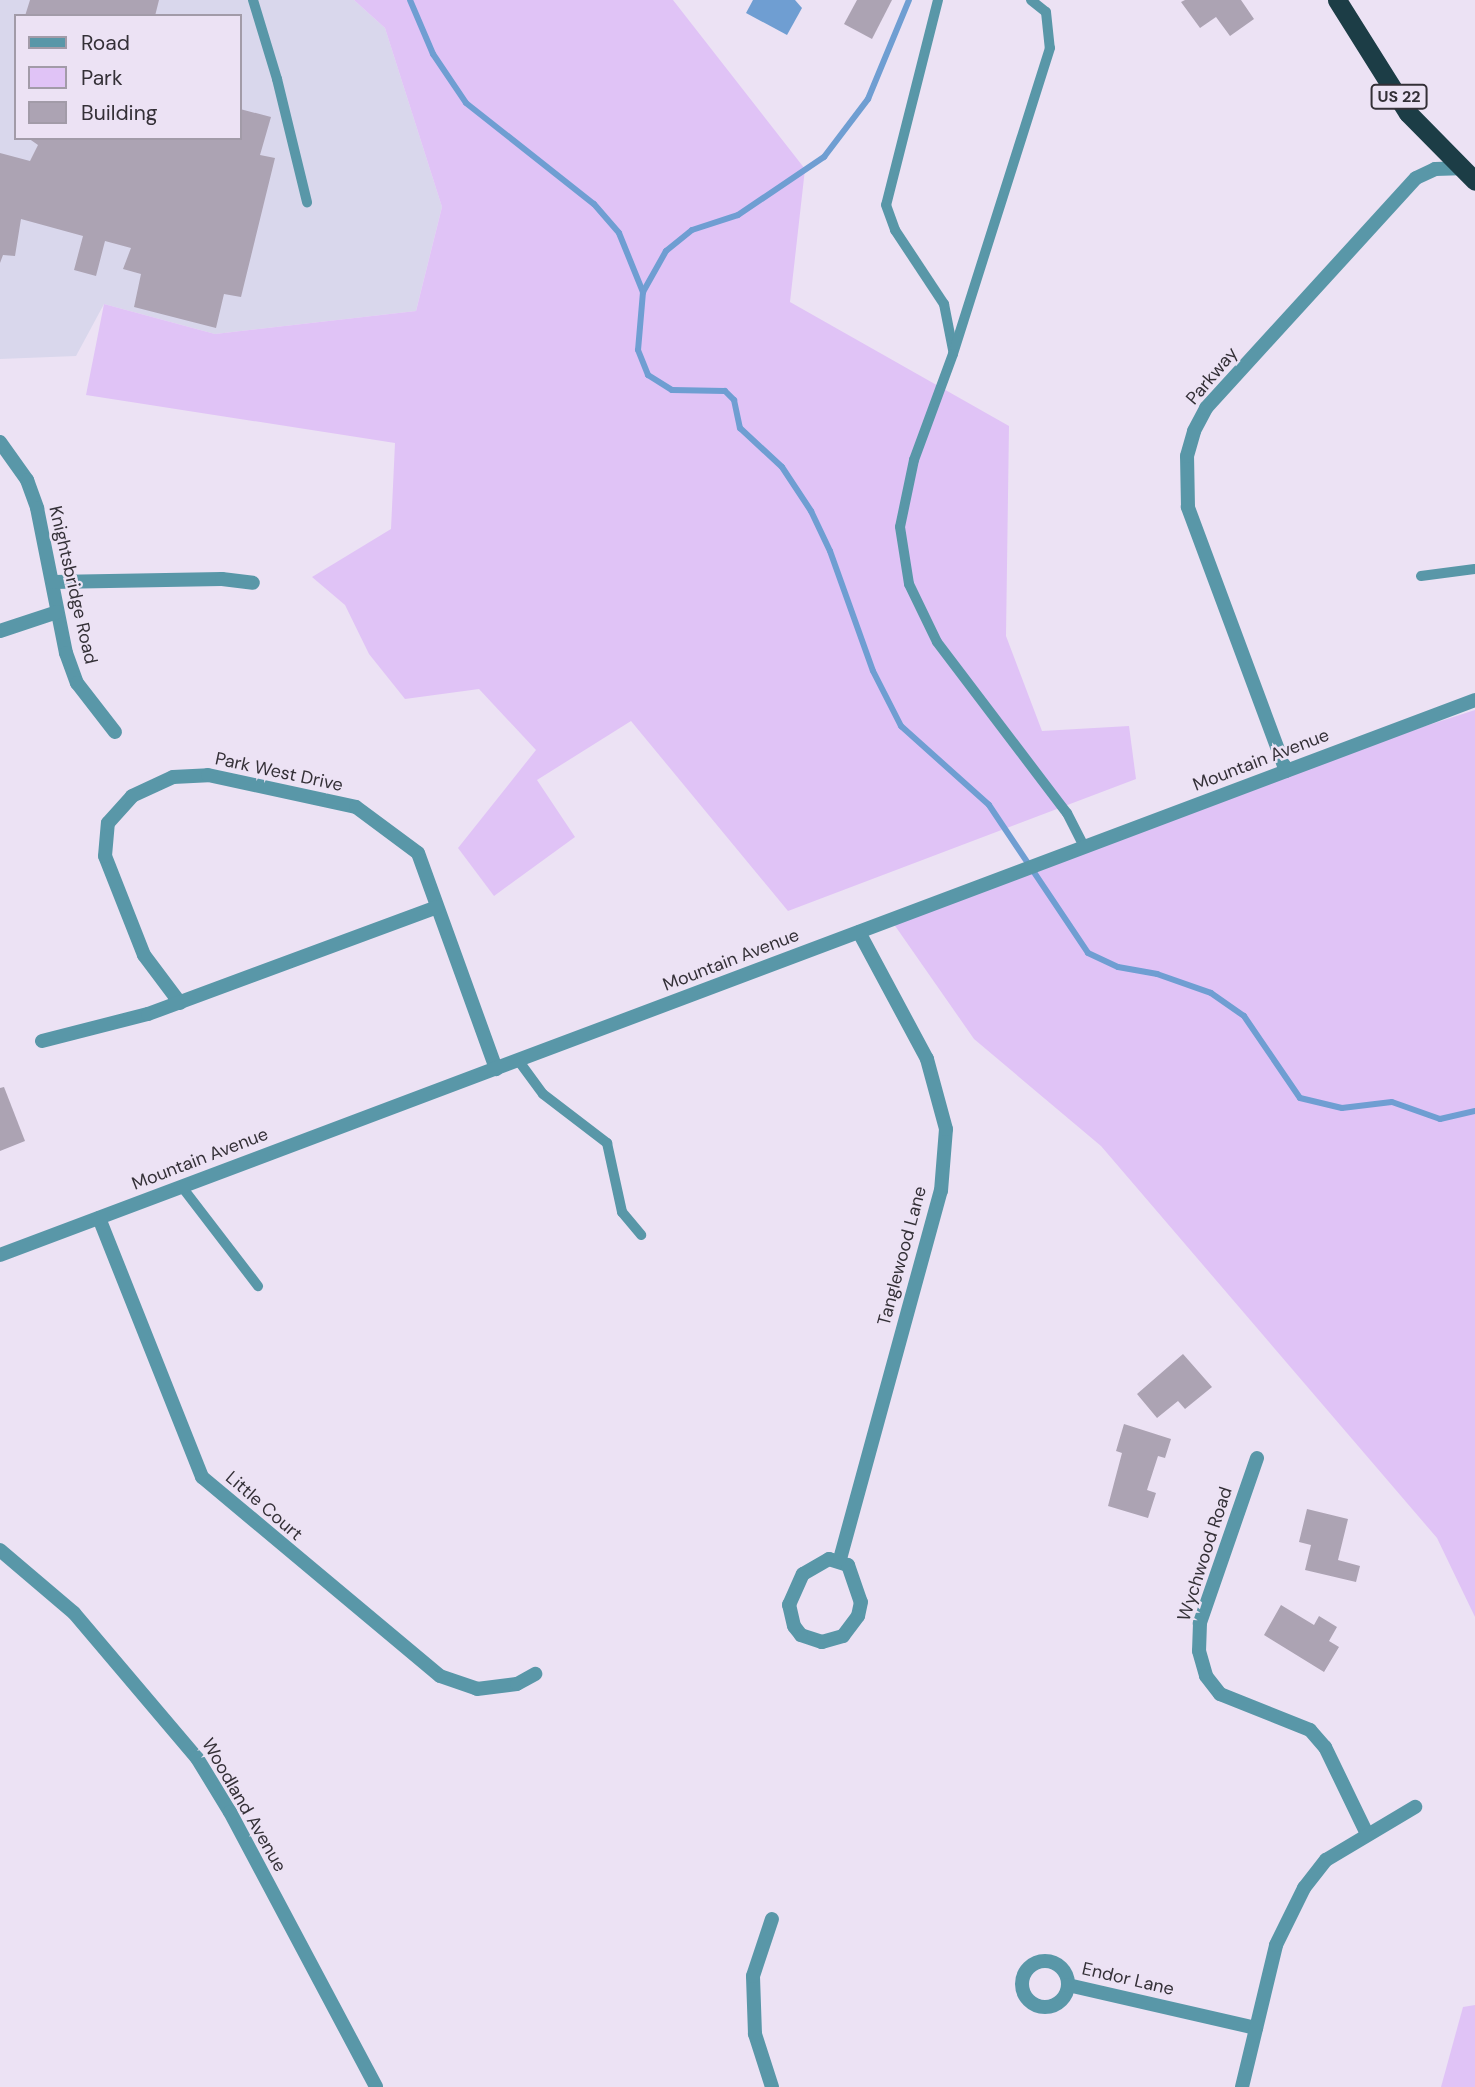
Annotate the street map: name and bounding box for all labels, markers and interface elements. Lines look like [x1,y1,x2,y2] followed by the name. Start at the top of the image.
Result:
[14,14,242,140] legend
[81,29,130,57] text: Road
[81,64,122,92] text: Park
[1369,85,1429,110] road number: US 22
[81,99,157,127] text: Building
[1182,343,1242,409] street label: Parkway
[44,504,102,666] street label: Knightsbridge Road
[1190,724,1332,796] street label: Mountain Avenue
[213,748,345,796] street label: Park West Drive
[660,924,802,996] street label: Mountain Avenue
[129,1123,271,1195] street label: Mountain Avenue
[873,1184,931,1328] street label: Tanglewood Lane
[221,1467,307,1545] street label: Little Court
[1173,1484,1237,1624] street label: Wychwood Road
[197,1734,291,1876] street label: Woodland Avenue
[1080,1958,1176,2000] street label: Endor Lane

